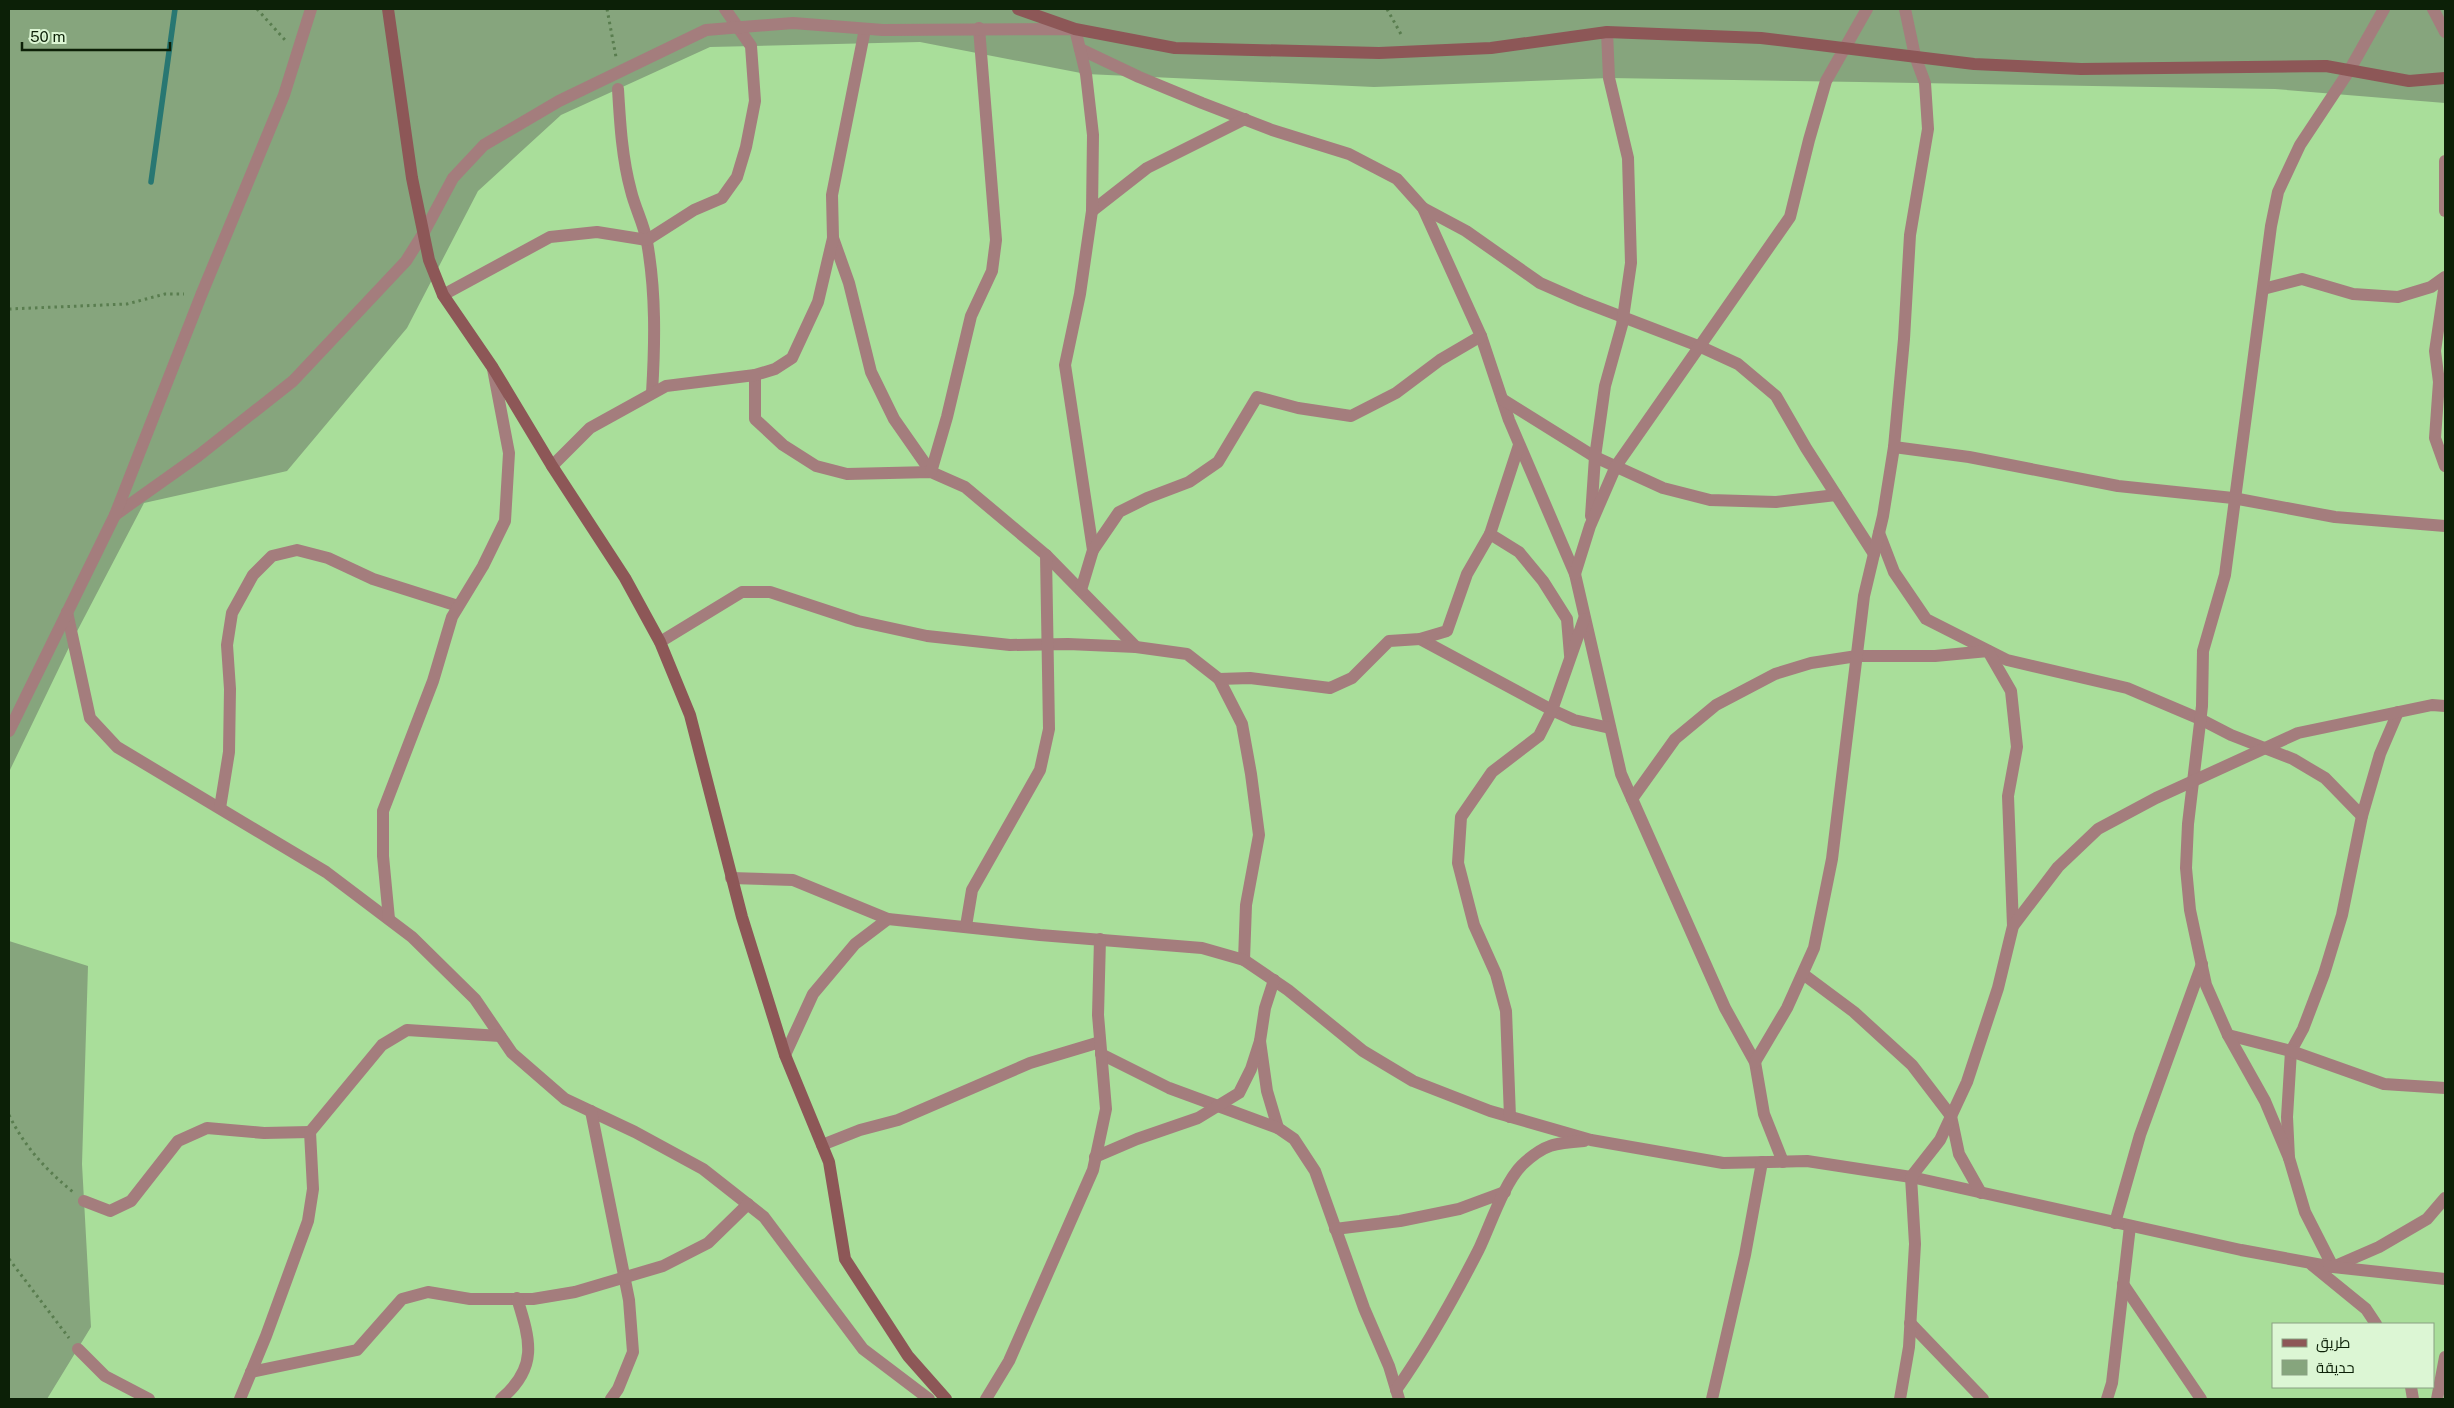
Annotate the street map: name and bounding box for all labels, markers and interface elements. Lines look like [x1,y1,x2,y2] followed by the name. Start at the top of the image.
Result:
[22,20,170,52] scale bar
[30,28,65,45] text: 50 m
[2272,1323,2434,1388] legend
[2316,1334,2350,1353] text: طريق
[2316,1359,2355,1376] text: حديقة

